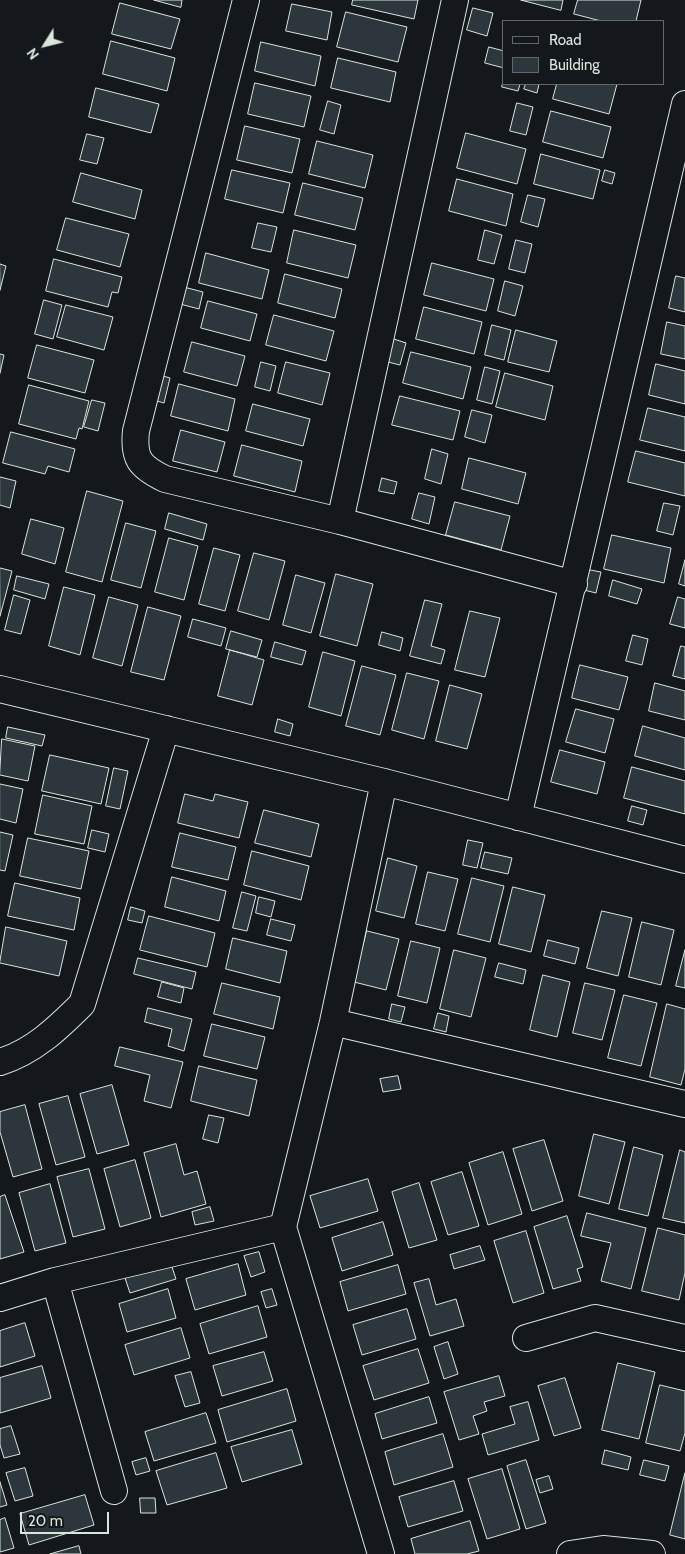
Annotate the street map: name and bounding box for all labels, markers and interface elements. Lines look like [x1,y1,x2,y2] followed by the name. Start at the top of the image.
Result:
[20,20,70,70] north arrow
[502,20,665,85] legend
[549,31,582,49] text: Road
[23,45,43,63] text: N
[549,56,600,74] text: Building
[22,1502,111,1534] scale bar
[28,1512,63,1530] text: 20 m

